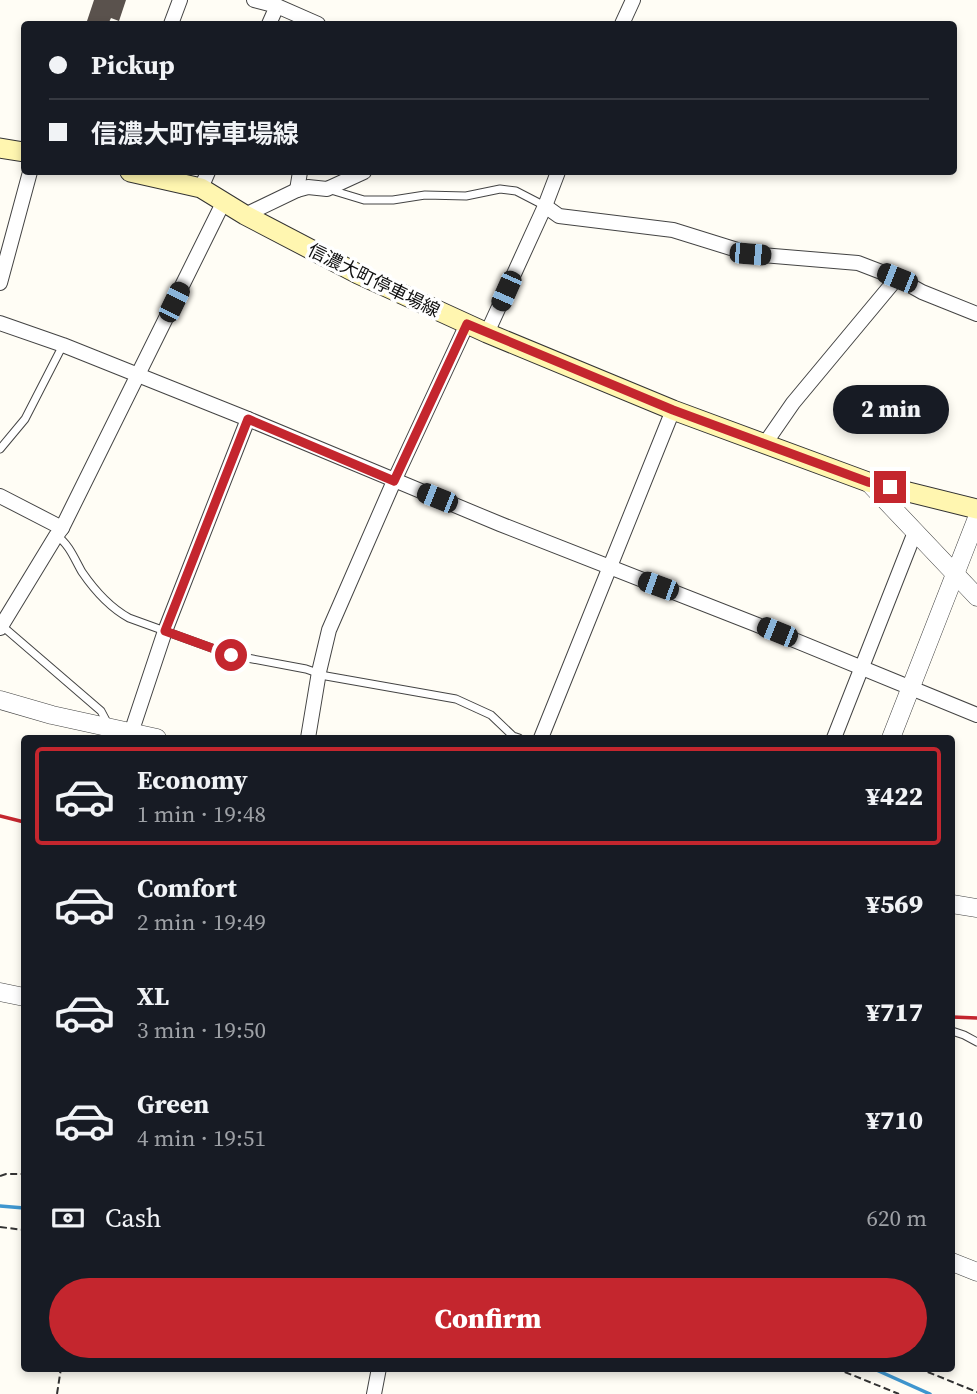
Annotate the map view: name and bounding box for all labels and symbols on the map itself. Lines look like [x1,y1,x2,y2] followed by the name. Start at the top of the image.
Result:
[304,237,444,323] street label: 信濃大町停車場線
[729,242,772,266] car
[874,260,921,296] car
[488,268,525,314] car
[156,279,193,325] car
[832,386,948,434] callout: 2 min
[874,471,906,503] route end
[414,480,461,516] car
[635,569,682,603] car
[754,614,801,650] car
[215,639,247,671] route start

